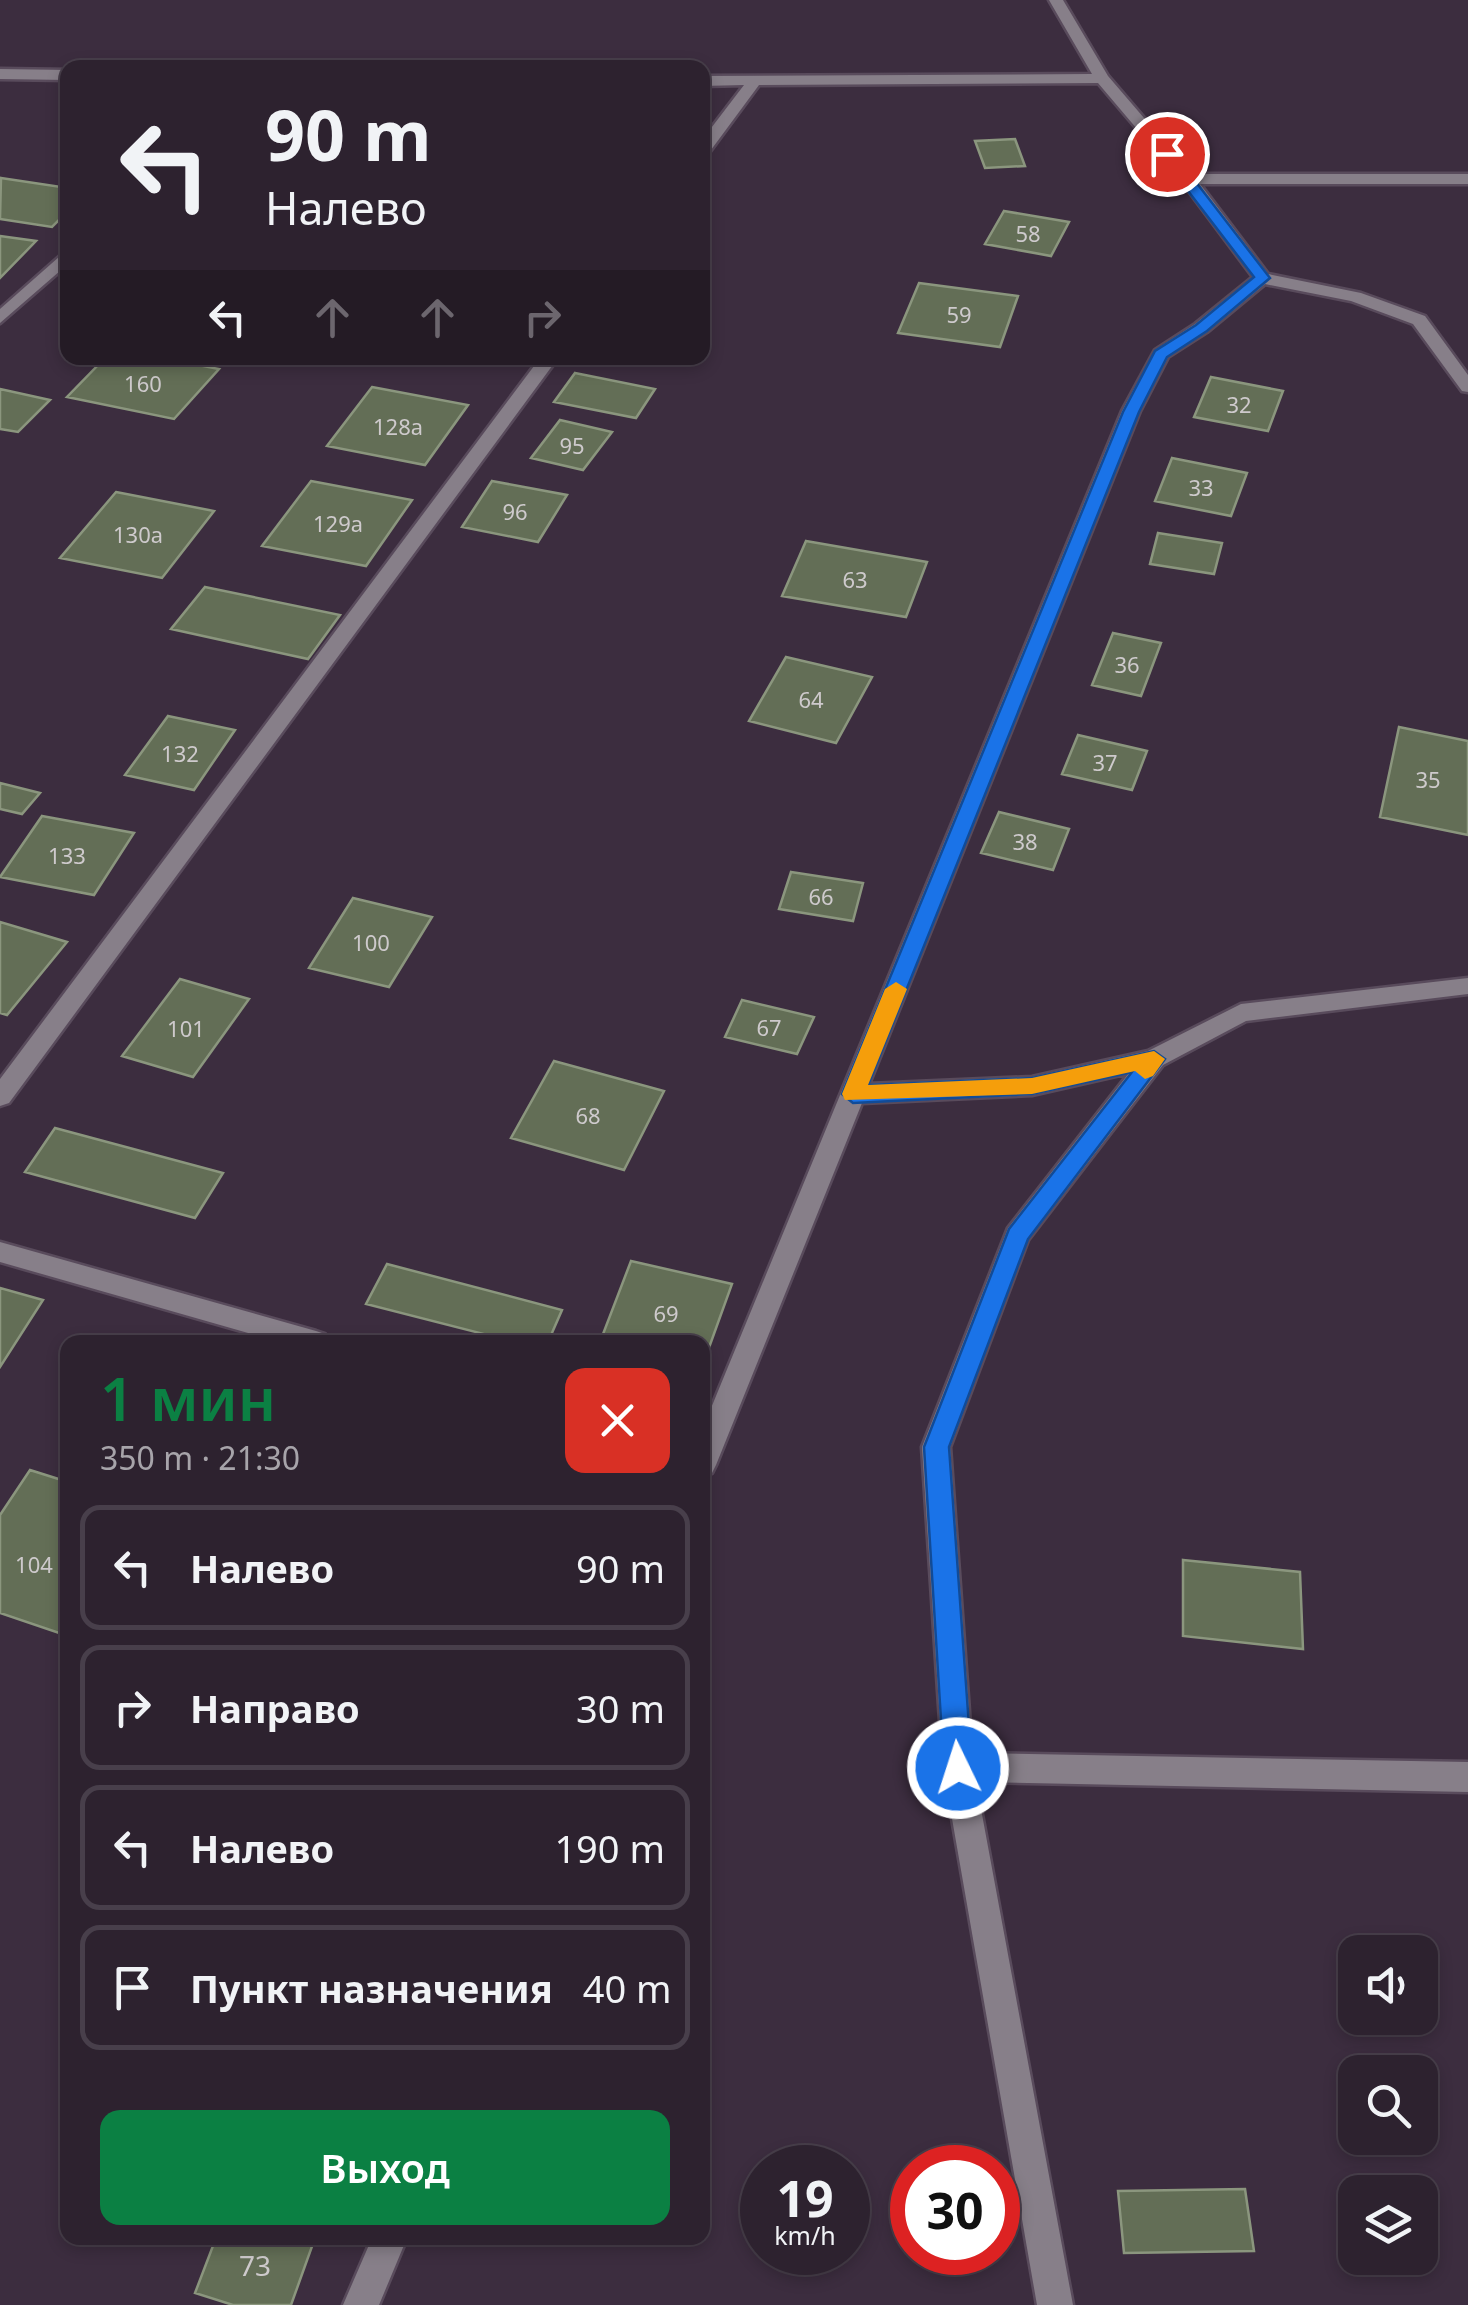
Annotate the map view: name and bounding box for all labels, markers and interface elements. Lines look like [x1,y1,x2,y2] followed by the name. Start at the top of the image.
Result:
[265,86,432,182] text: 90 m
[100,100,230,230] icon: left
[1125,112,1210,197] pin
[1140,127,1195,182] icon: arrive
[265,177,427,238] text: Налево
[1015,218,1041,248] house number: 58
[200,290,255,345] icon: left
[305,290,360,345] icon: ahead
[410,290,465,345] icon: ahead
[515,290,570,345] icon: right
[946,299,972,329] house number: 59
[124,368,162,398] house number: 160
[1226,389,1252,419] house number: 32
[373,411,423,441] house number: 128а
[559,430,585,460] house number: 95
[1188,472,1214,502] house number: 33
[502,496,528,526] house number: 96
[313,508,363,538] house number: 129а
[113,519,163,549] house number: 130а
[842,564,868,594] house number: 63
[1114,649,1140,679] house number: 36
[798,684,824,714] house number: 64
[161,738,199,768] house number: 132
[1092,747,1118,777] house number: 37
[1415,764,1441,794] house number: 35
[1012,826,1038,856] house number: 38
[48,840,86,870] house number: 133
[808,881,834,911] house number: 66
[352,927,390,957] house number: 100
[756,1012,782,1042] house number: 67
[167,1013,205,1043] house number: 101
[575,1100,601,1130] house number: 68
[653,1298,679,1328] house number: 69
[100,1357,276,1439] text: 1 мин
[565,1368,670,1473] button: close
[100,1436,300,1479] text: 350 m · 21:30
[105,1540,160,1595] icon: left
[190,1542,334,1594] text: Налево
[576,1542,665,1594] text: 90 m
[15,1549,53,1579] house number: 104
[105,1680,160,1735] icon: right
[190,1682,360,1734] text: Направо
[576,1682,665,1734] text: 30 m
[906,1716,1010,1820] position arrow
[105,1820,160,1875] icon: left
[190,1822,334,1874] text: Налево
[554,1822,665,1874] text: 190 m
[1338,1935,1438,2275] map controls
[1338,1935,1438,2035] button: sound
[105,1960,160,2015] icon: arrive
[190,1962,553,2014] text: Пункт назначения
[583,1962,672,2014] text: 40 m
[1338,2055,1438,2155] button: search
[100,2110,670,2225] button: Выход
[890,2145,1020,2275] speed limit sign: 30
[776,2164,834,2232] text: 19
[1338,2175,1438,2275] button: layers
[774,2218,836,2252] text: km/h
[239,2246,271,2284] house number: 73

